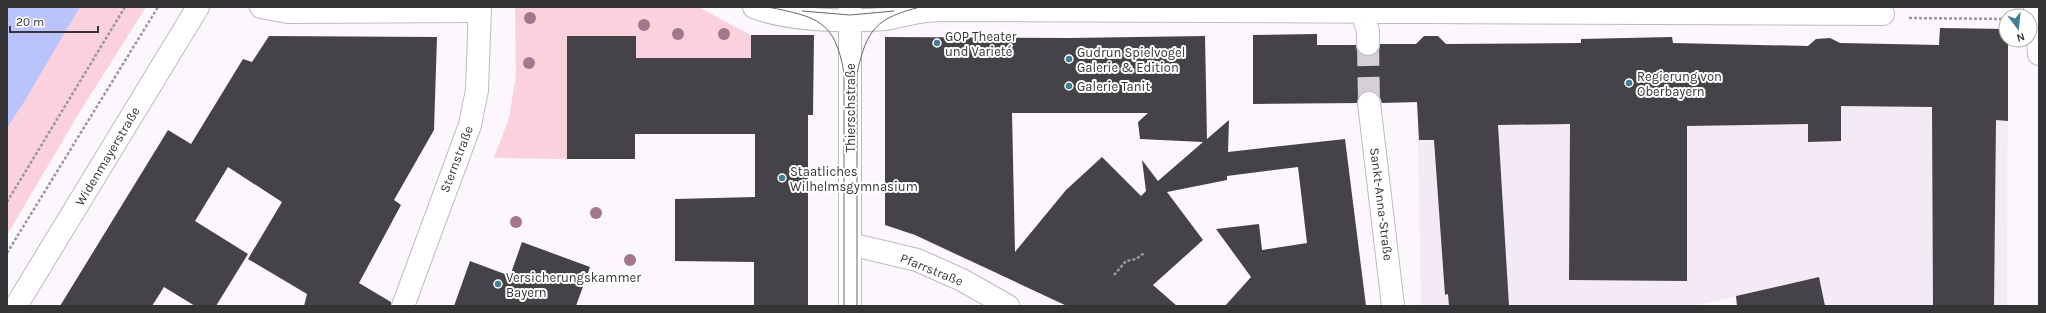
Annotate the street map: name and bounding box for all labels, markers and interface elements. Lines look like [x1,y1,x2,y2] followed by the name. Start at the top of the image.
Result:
[10,8,98,34] scale bar
[1998,8,2038,48] north arrow
[16,15,44,29] text: 20 m
[945,29,1017,59] place label: GOP Theater und Varieté
[2015,30,2026,44] text: N
[932,38,942,48] marker: GOP Theater und Varieté
[1077,45,1185,75] place label: Gudrun Spielvogel Galerie & Edition
[1064,54,1074,64] marker: Gudrun Spielvogel Galerie & Edition
[843,63,858,153] street label: Thierschstraße
[1637,69,1722,99] place label: Regierung von Oberbayern
[1624,78,1634,88] marker: Regierung von Oberbayern
[1077,79,1150,94] place label: Galerie Tanit
[1064,81,1074,91] marker: Galerie Tanit
[72,104,143,208] street label: Widenmayerstraße
[437,123,476,195] street label: Sternstraße
[1367,147,1396,262] street label: Sankt-Anna-Straße
[790,164,918,194] place label: Staatliches Wilhelmsgymnasium
[777,173,787,183] marker: Staatliches Wilhelmsgymnasium
[898,250,966,289] street label: Pfarrstraße
[506,270,641,300] place label: Versicherungskammer Bayern
[493,279,503,289] marker: Versicherungskammer Bayern

